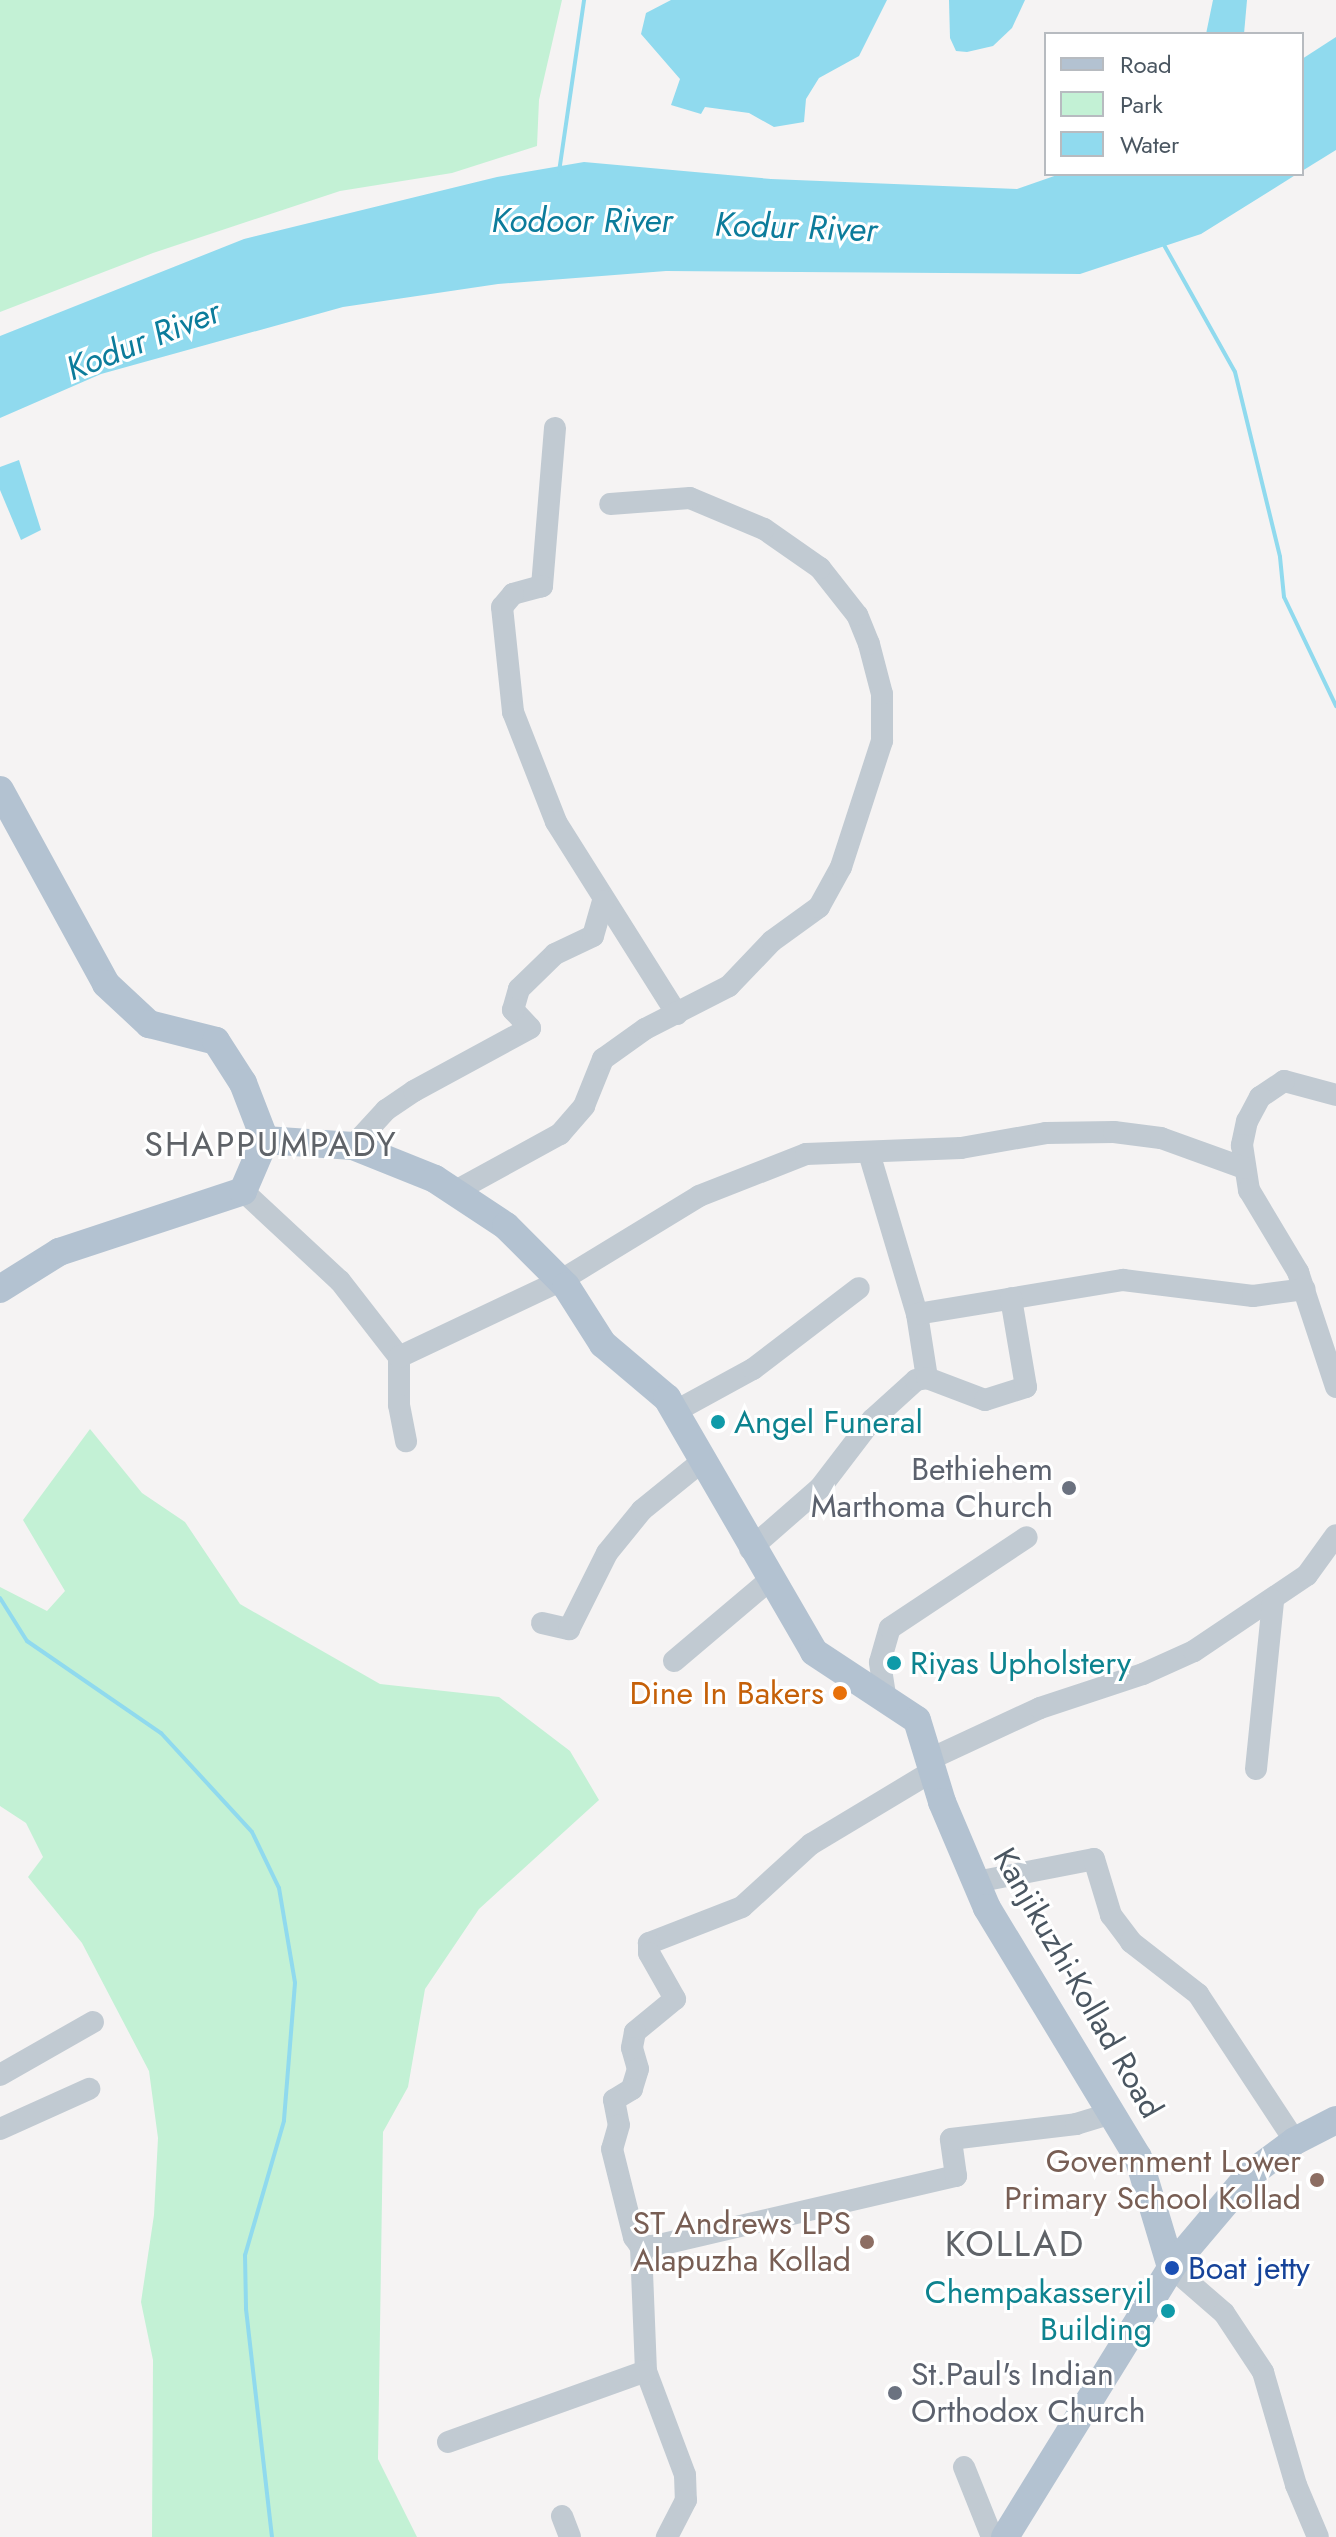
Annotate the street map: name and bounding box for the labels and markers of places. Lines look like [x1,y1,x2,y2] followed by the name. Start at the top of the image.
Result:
[734,1403,923,1441] place label: Angel Funeral
[709,1413,727,1431] marker: Angel Funeral
[811,1451,1053,1526] place label: Bethiehem Marthoma Church
[1060,1479,1078,1497] marker: Bethiehem Marthoma Church
[910,1644,1131,1682] place label: Riyas Upholstery
[885,1654,903,1672] marker: Riyas Upholstery
[630,1674,824,1712] place label: Dine In Bakers
[831,1684,849,1702] marker: Dine In Bakers
[1004,2143,1301,2218] place label: Government Lower Primary School Kollad
[1308,2171,1326,2189] marker: Government Lower Primary School Kollad
[633,2205,851,2280] place label: ST Andrews LPS Alapuzha Kollad
[858,2233,876,2251] marker: ST Andrews LPS Alapuzha Kollad
[1188,2249,1310,2287] place label: Boat jetty
[1163,2259,1181,2277] marker: Boat jetty
[925,2274,1152,2349] place label: Chempakasseryil Building
[1159,2302,1177,2320] marker: Chempakasseryil Building
[911,2356,1146,2431] place label: St.Paul's Indian Orthodox Church
[886,2384,904,2402] marker: St.Paul's Indian Orthodox Church

